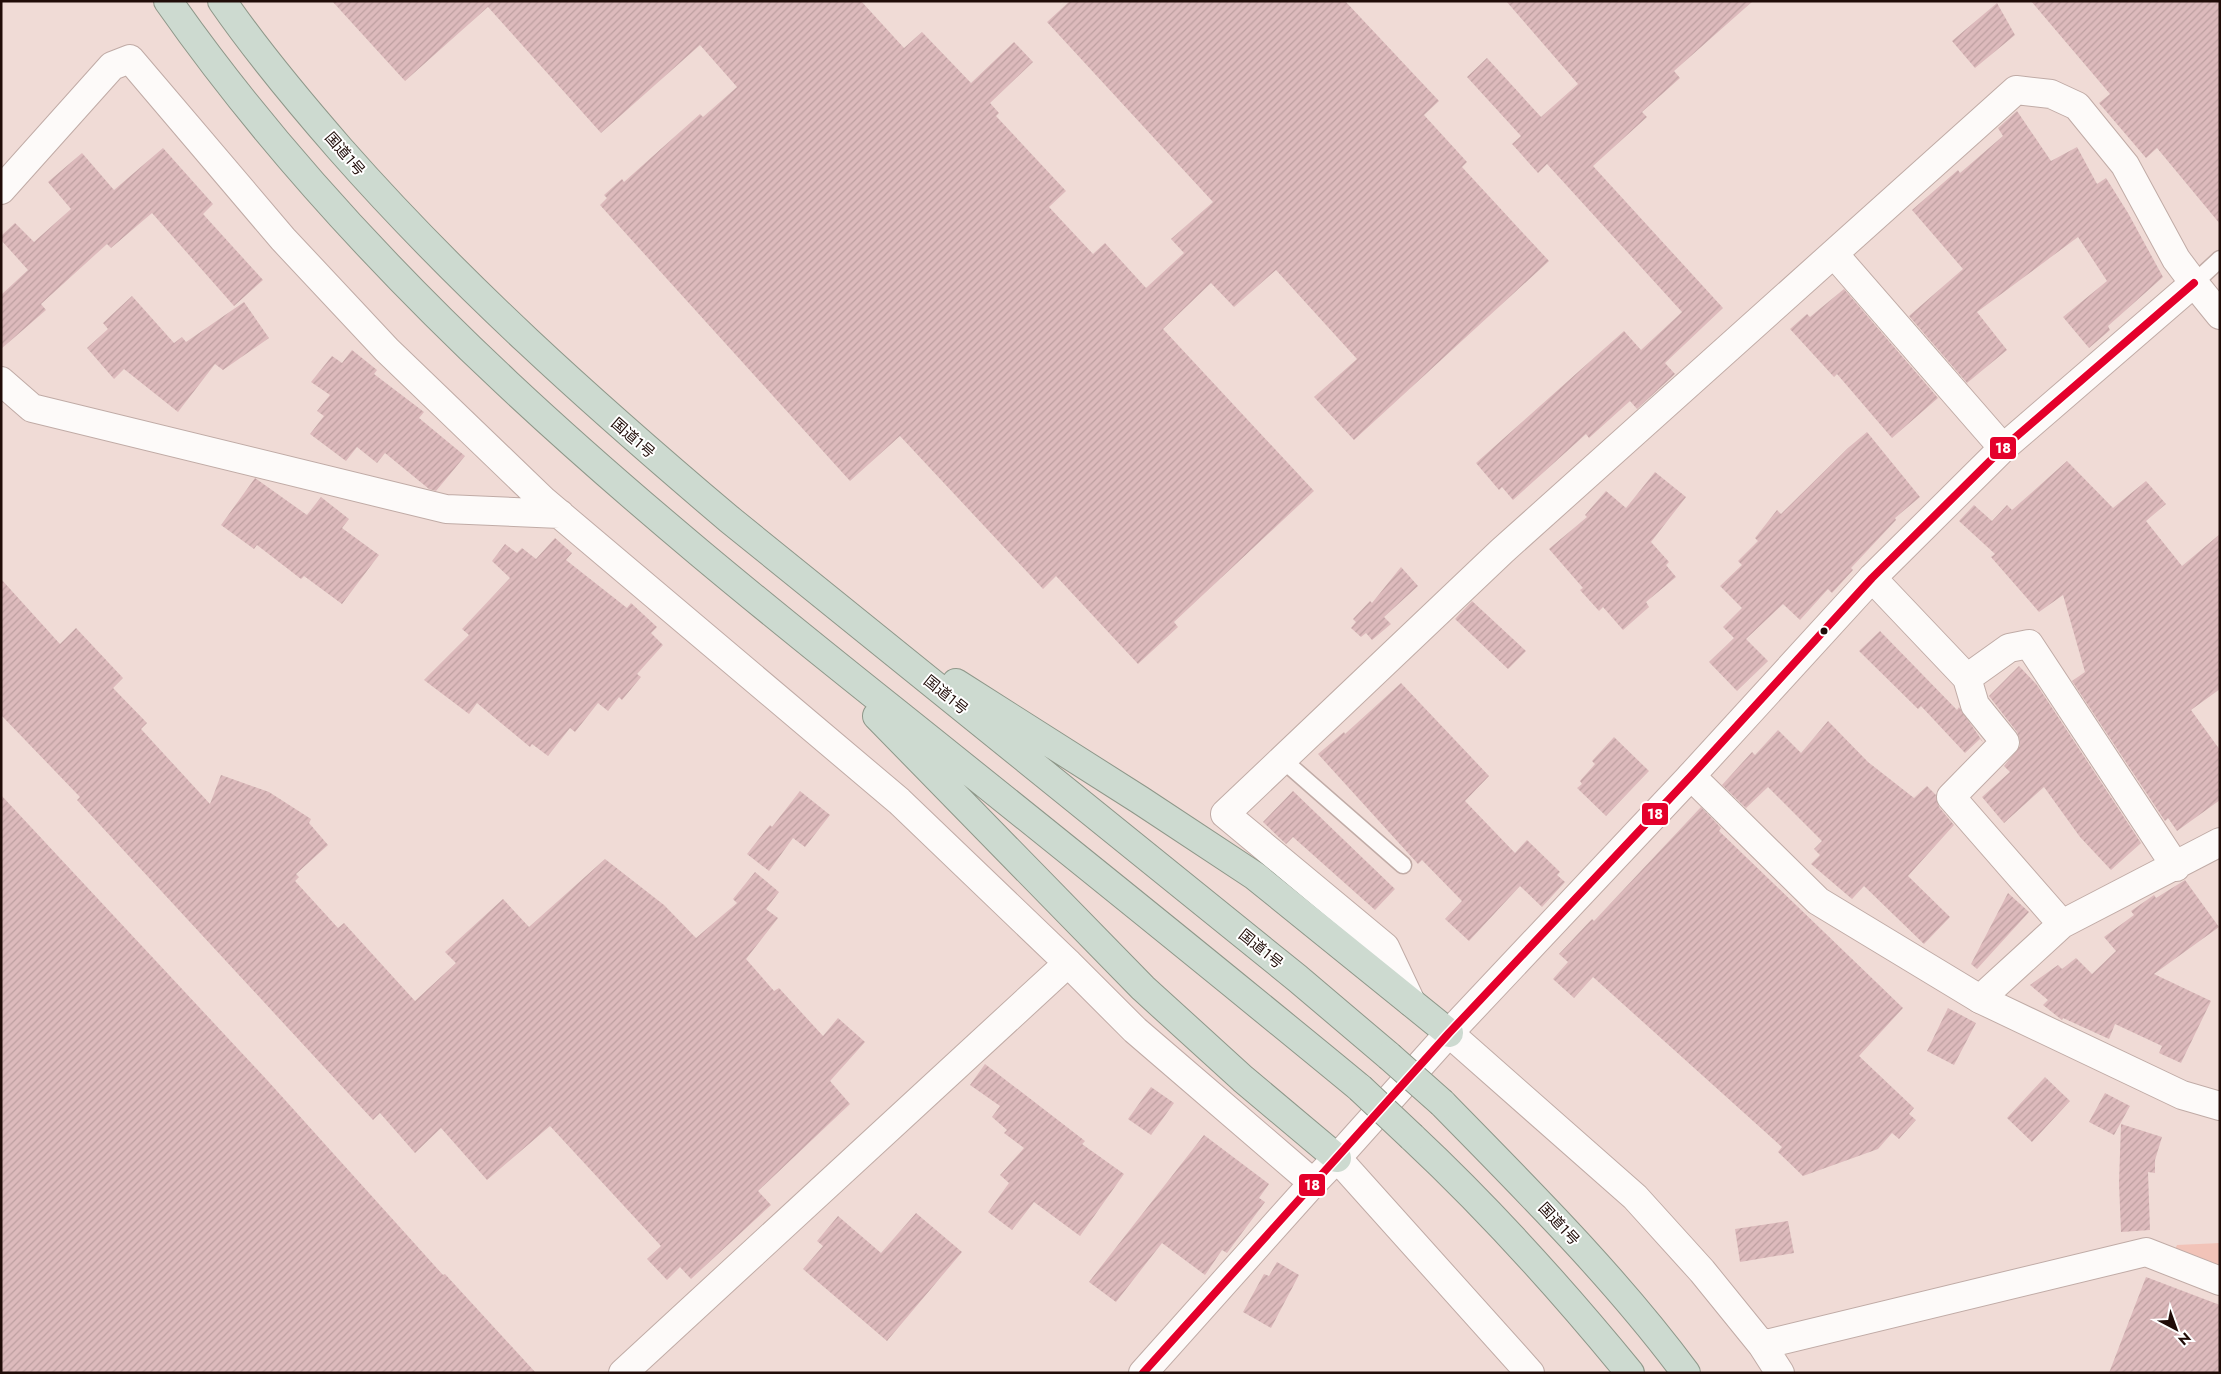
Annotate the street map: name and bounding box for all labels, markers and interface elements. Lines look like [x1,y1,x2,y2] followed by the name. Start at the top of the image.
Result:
[320,127,370,181] street label: 国道1号
[606,413,660,463] street label: 国道1号
[1989,436,2017,460] line badge: 18
[1995,438,2011,458] text: 18
[1819,626,1829,636] unlabelled marker
[919,670,973,720] street label: 国道1号
[1641,802,1669,826] line badge: 18
[1647,804,1663,824] text: 18
[1234,924,1288,974] street label: 国道1号
[1298,1173,1326,1197] line badge: 18
[1304,1175,1320,1195] text: 18
[1533,1198,1585,1250] street label: 国道1号
[2151,1304,2201,1354] north arrow
[2174,1328,2195,1350] text: N

